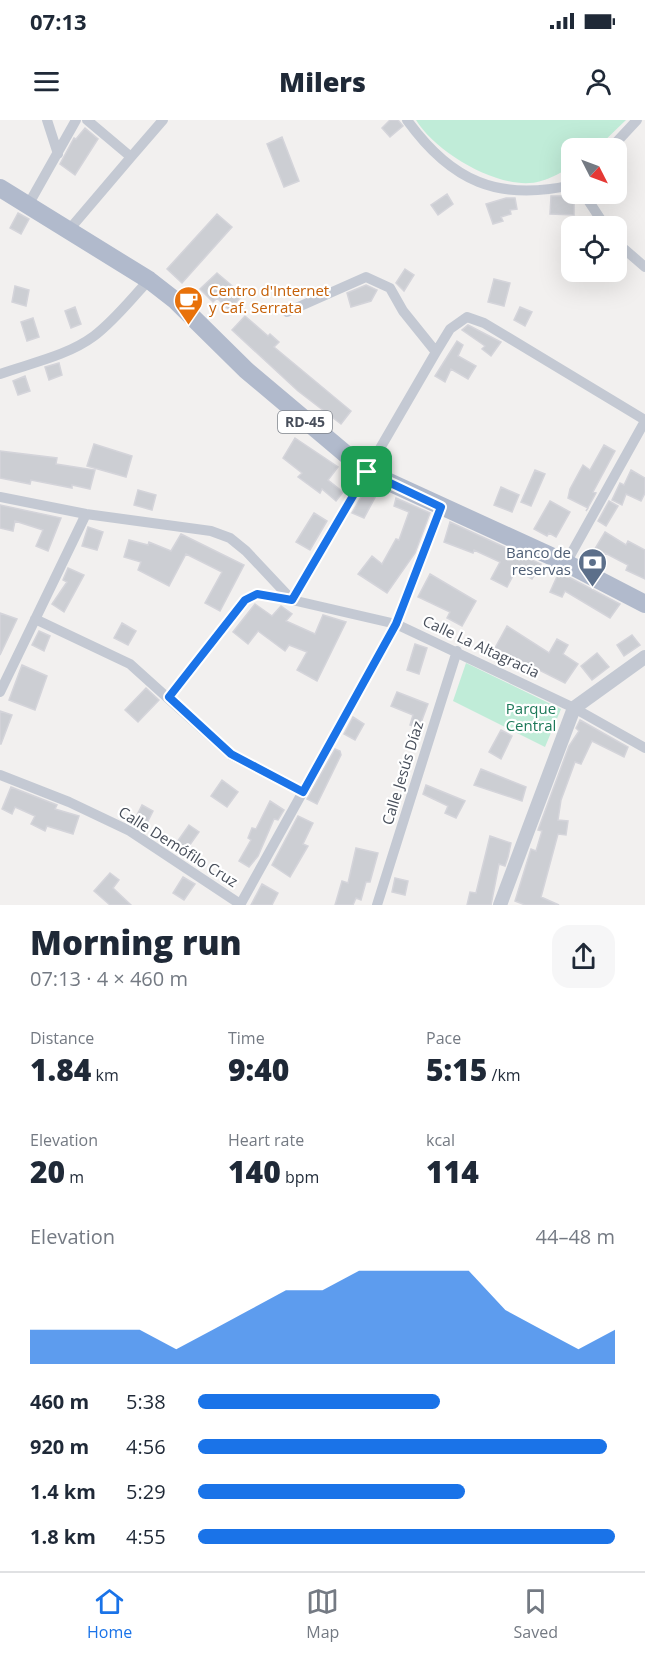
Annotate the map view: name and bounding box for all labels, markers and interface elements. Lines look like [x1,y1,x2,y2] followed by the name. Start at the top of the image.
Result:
[30,6,87,36] text: 07:13
[279,63,366,100] text: Milers
[30,65,63,98] icon: menu
[582,65,615,98] icon: person
[561,138,627,204] north arrow
[561,138,627,282] map controls
[561,216,627,282] button: locate
[209,280,329,317] place label: Centro d'Internet y Caf. Serrata
[172,284,204,326] cafe icon: Centro d'Internet y Caf. Serrata
[278,411,332,433] road number: RD-45
[341,446,392,497] pin
[350,455,383,488] icon: arrive
[506,542,571,579] place label: Banco de reservas
[576,546,608,588] bank icon: Banco de reservas
[420,610,543,682] street label: Calle La Altagracia
[506,698,556,735] park label: Parque Central
[377,718,427,827] street label: Calle Jesús Díaz
[115,801,242,891] street label: Calle Demófilo Cruz
[30,920,242,965] text: Morning run
[552,925,615,988] button: share
[30,965,188,992] text: 07:13 · 4 × 460 m
[30,1027,94,1049] text: Distance
[228,1027,265,1049] text: Time
[426,1027,461,1049] text: Pace
[30,1049,91,1090] text: 1.84
[228,1049,289,1090] text: 9:40
[426,1049,487,1090] text: 5:15
[91,1064,119,1086] text: km
[487,1064,521,1086] text: /km
[30,1129,98,1151] text: Elevation
[228,1129,304,1151] text: Heart rate
[426,1129,455,1151] text: kcal
[30,1151,65,1192] text: 20
[228,1151,281,1192] text: 140
[426,1151,479,1192] text: 114
[65,1166,84,1188] text: m
[281,1166,319,1188] text: bpm
[30,1223,115,1250] text: Elevation
[536,1223,615,1250] text: 44–48 m
[30,1388,89,1415] text: 460 m
[126,1388,166,1415] text: 5:38
[30,1433,89,1460] text: 920 m
[126,1433,166,1460] text: 4:56
[30,1478,96,1505] text: 1.4 km
[126,1478,166,1505] text: 5:29
[30,1523,96,1550] text: 1.8 km
[126,1523,166,1550] text: 4:55
[87,1585,132,1643] tab: Home
[306,1585,339,1643] tab: Map
[513,1585,558,1643] tab: Saved

